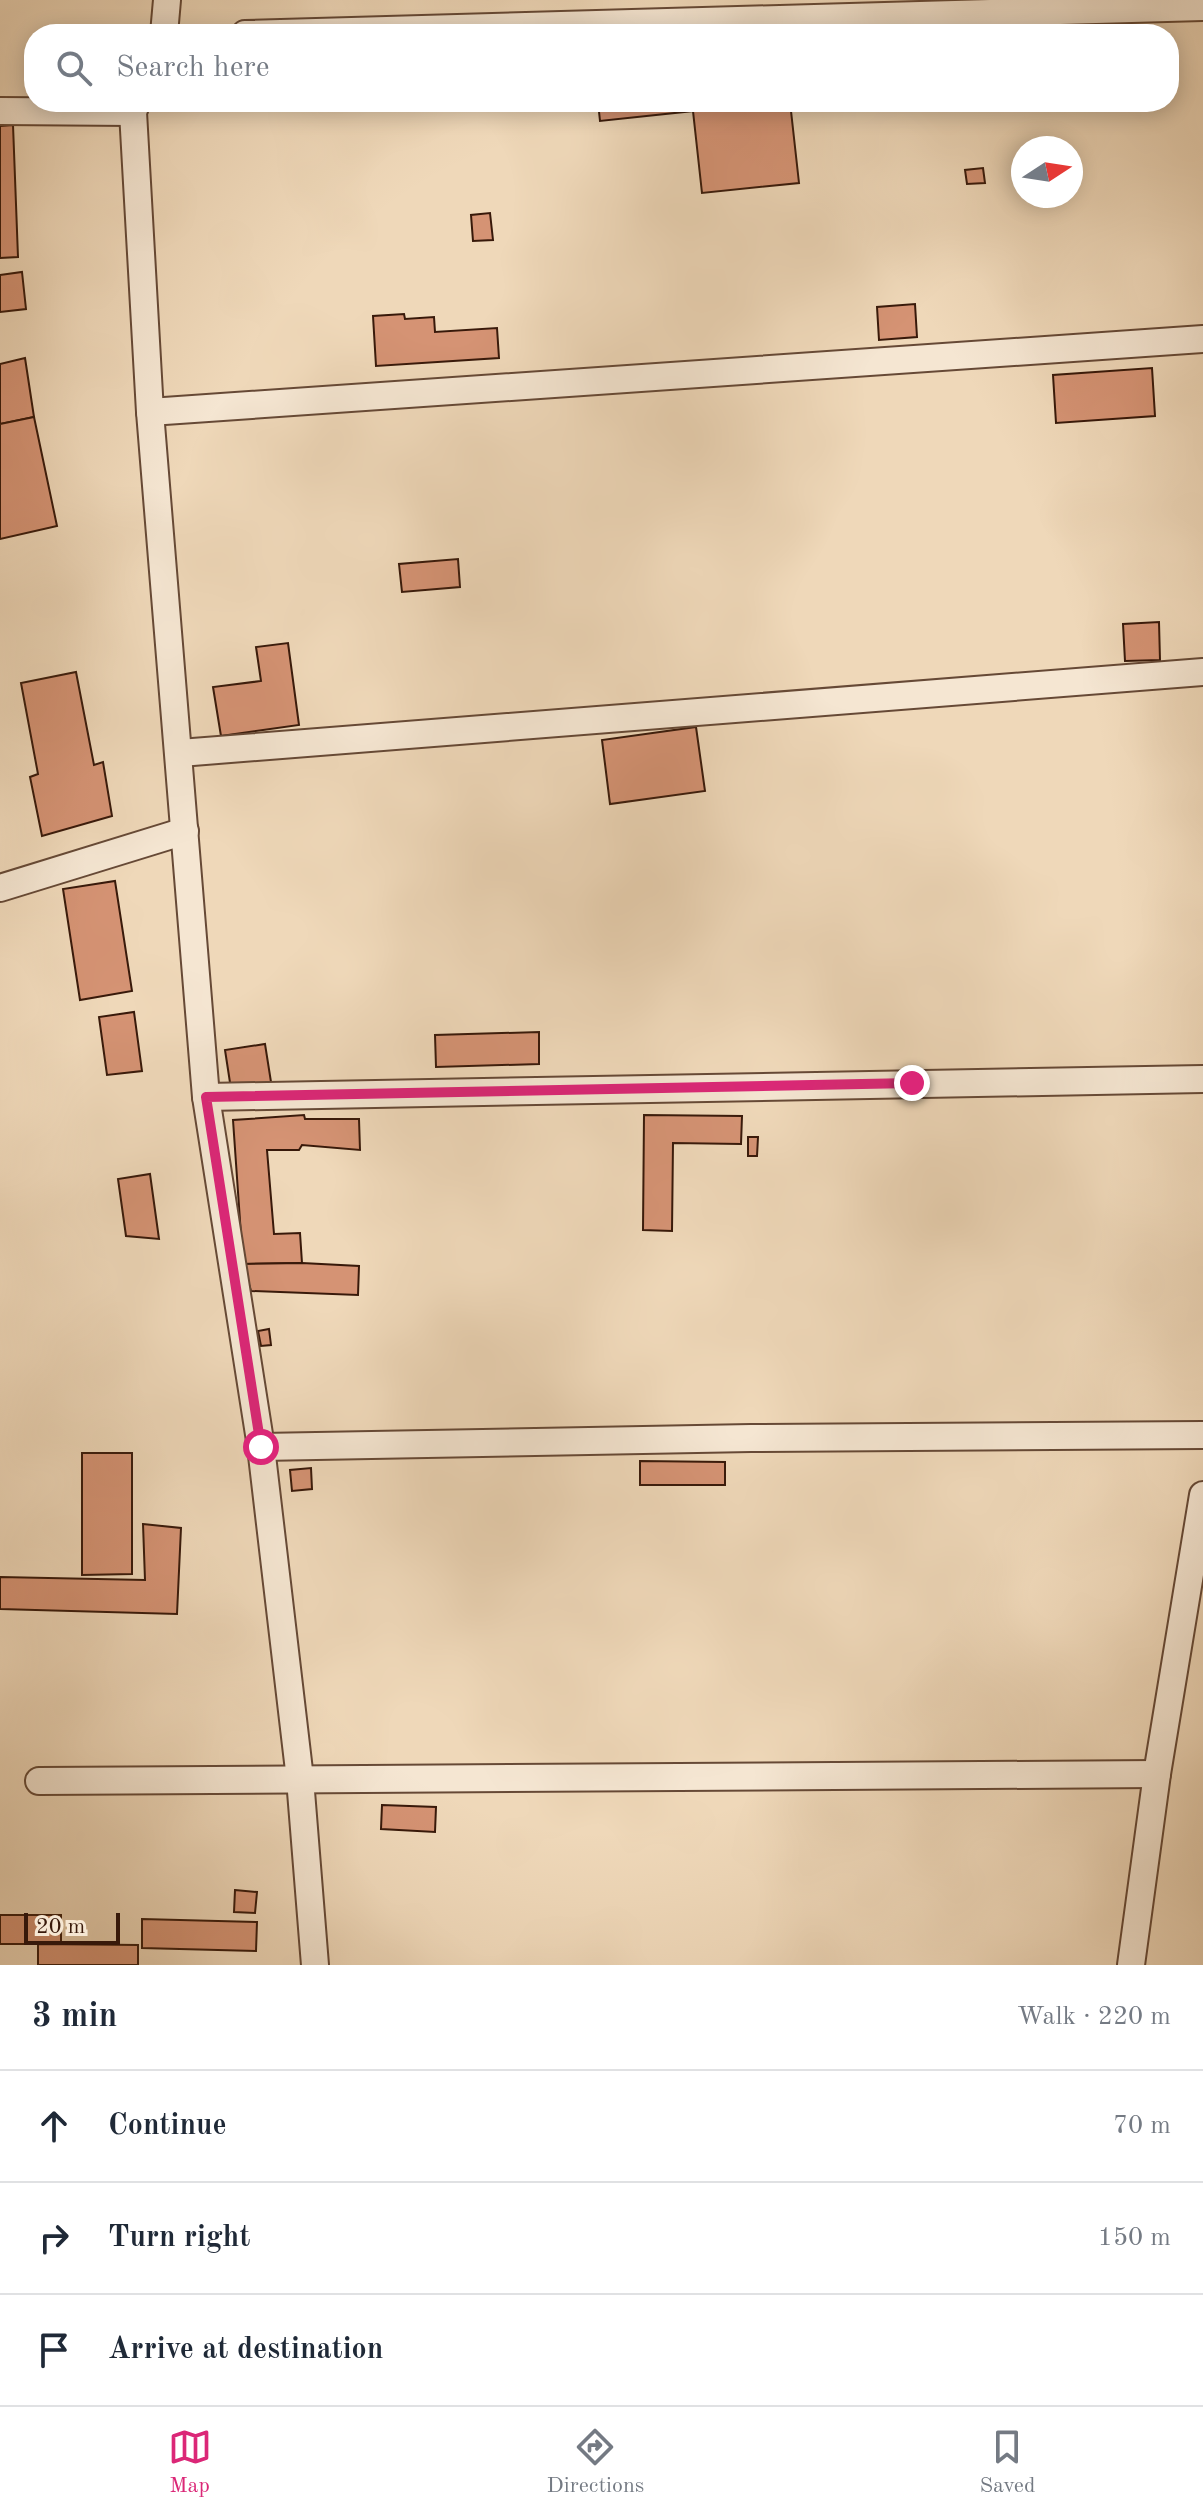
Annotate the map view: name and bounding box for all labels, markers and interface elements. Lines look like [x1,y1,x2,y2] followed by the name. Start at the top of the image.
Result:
[24,24,1179,112] search box
[52,46,96,90] icon: search
[116,53,270,83] text: Search here
[1011,136,1083,208] north arrow
[894,1065,930,1101] route end
[243,1429,279,1465] route start
[24,1909,120,1945] scale bar
[36,1916,85,1938] text: 20 m
[32,2000,117,2034] text: 3 min
[1017,2004,1171,2030] text: Walk · 220 m
[32,2104,76,2148] icon: ahead
[108,2111,227,2141] text: Continue
[1113,2113,1171,2139] text: 70 m
[32,2216,76,2260] icon: right
[108,2223,250,2253] text: Turn right
[1098,2225,1171,2251] text: 150 m
[32,2328,76,2372] icon: arrive
[108,2335,383,2365] text: Arrive at destination
[168,2425,212,2500] tab: Map
[547,2425,644,2500] tab: Directions
[979,2425,1035,2500] tab: Saved

